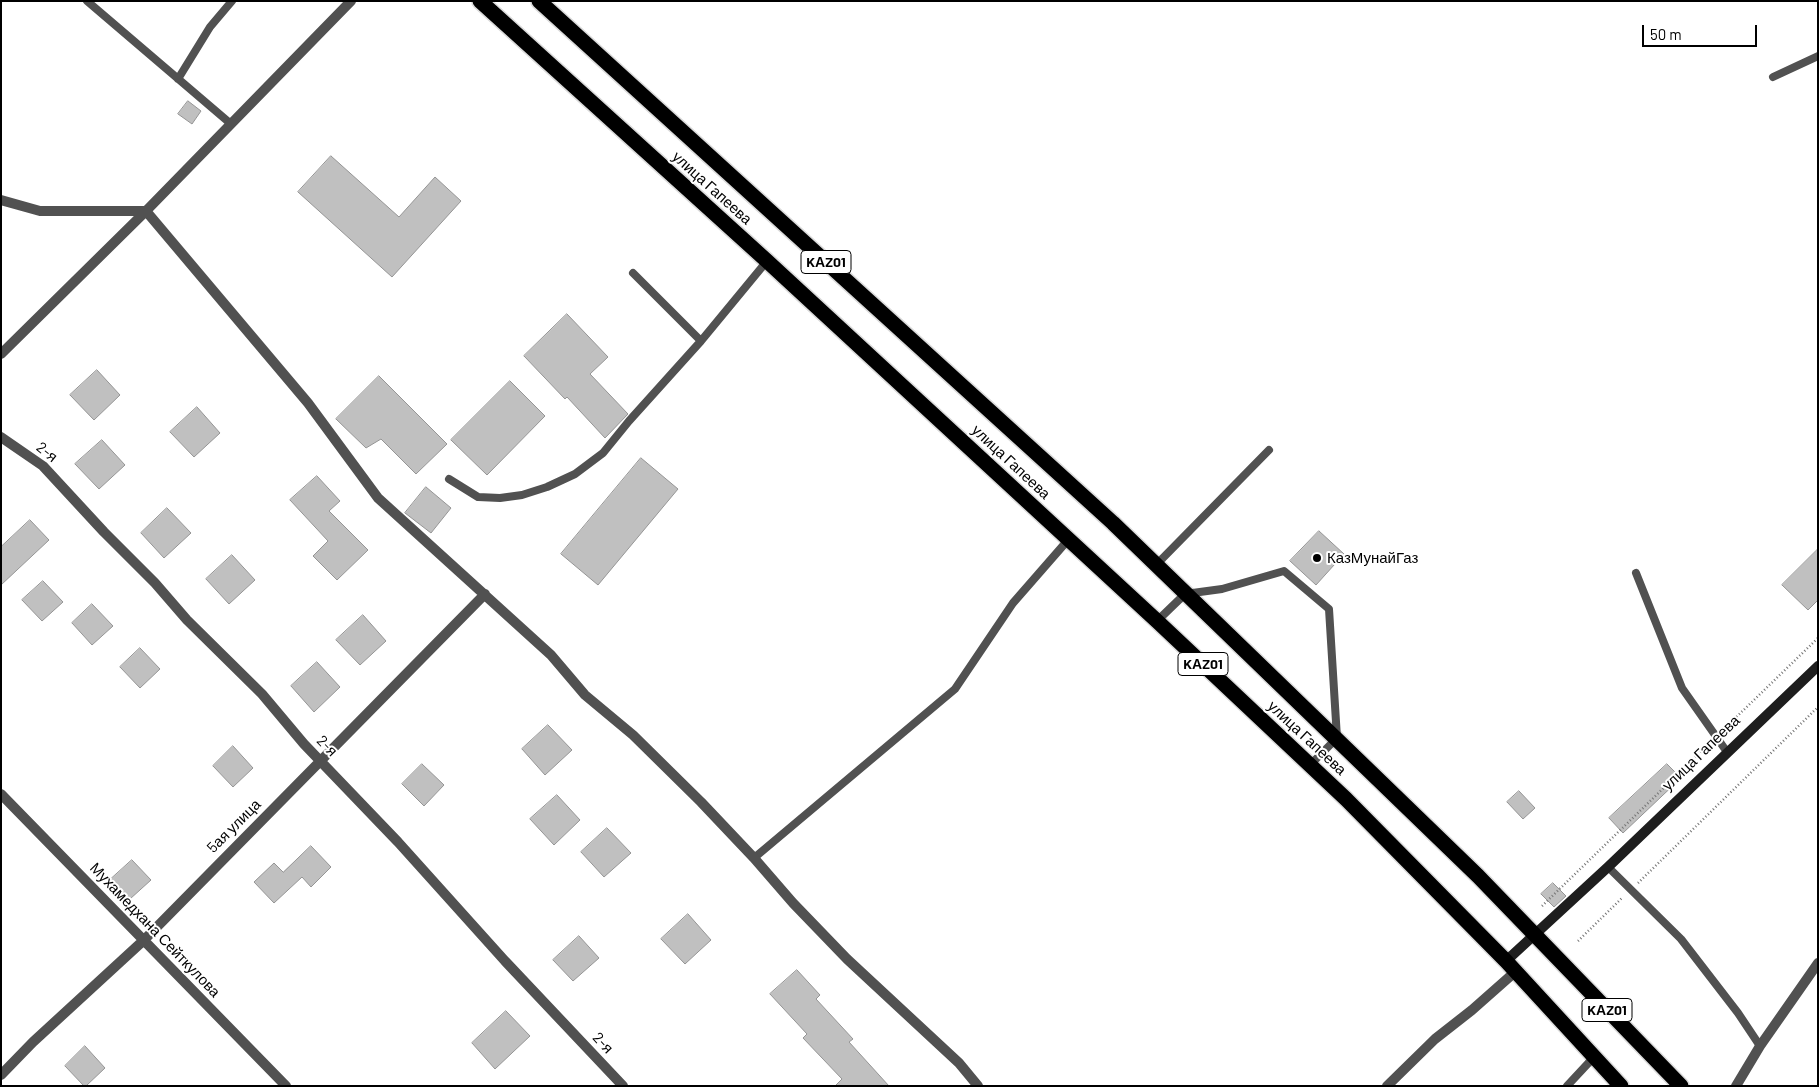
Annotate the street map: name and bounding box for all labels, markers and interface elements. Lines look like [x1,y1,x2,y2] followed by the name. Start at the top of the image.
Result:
[1644,15,1759,47] scale bar
[1650,25,1682,43] text: 50 m
[669,148,755,228] street label: улица Гапеева
[801,250,851,274] road number: KАZ01
[968,421,1054,503] street label: улица Гапеева
[33,438,61,466] street label: 2-я
[1327,549,1418,567] place label: КазМунайГаз
[1311,552,1323,564] marker: КазМунайГаз
[1178,652,1228,676] road number: KАZ01
[1264,697,1350,779] street label: улица Гапеева
[1658,712,1744,794] street label: улица Гапеева
[313,732,341,760] street label: 2-я
[203,795,265,857] street label: 5ая улица
[86,859,224,1001] street label: Мухамедхана Сейткулова
[1582,998,1632,1022] road number: KАZ01
[589,1029,617,1057] street label: 2-я

